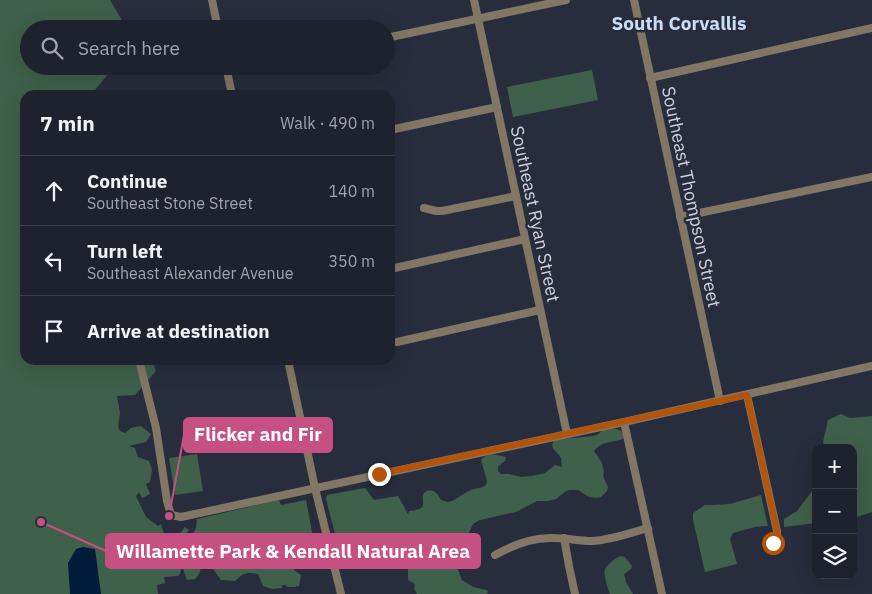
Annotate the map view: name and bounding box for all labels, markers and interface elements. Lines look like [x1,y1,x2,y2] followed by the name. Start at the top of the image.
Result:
[611,11,747,35] district label: South Corvallis
[20,20,395,75] search box
[38,34,66,62] icon: search
[78,36,180,60] text: Search here
[657,84,726,310] street label: Southeast Thompson Street
[40,109,95,137] text: 7 min
[280,113,375,133] text: Walk · 490 m
[506,124,565,304] street label: Southeast Ryan Street
[87,169,167,193] text: Continue
[40,177,68,205] icon: ahead
[328,181,375,201] text: 140 m
[87,193,253,213] text: Southeast Stone Street
[87,239,163,263] text: Turn left
[40,247,68,275] icon: left
[328,251,375,271] text: 350 m
[87,263,294,283] text: Southeast Alexander Avenue
[40,317,68,345] icon: arrive
[87,319,270,343] text: Arrive at destination
[184,418,332,452] callout: Flicker and Fir
[194,422,322,446] text: Flicker and Fir
[812,444,857,579] map controls
[812,444,857,489] button: +
[368,463,391,486] route end
[812,489,857,534] button: −
[762,532,785,555] route start
[106,534,480,568] callout: Willamette Park & Kendall Natural Area
[812,534,857,579] button: layers
[116,539,470,563] text: Willamette Park & Kendall Natural Area

